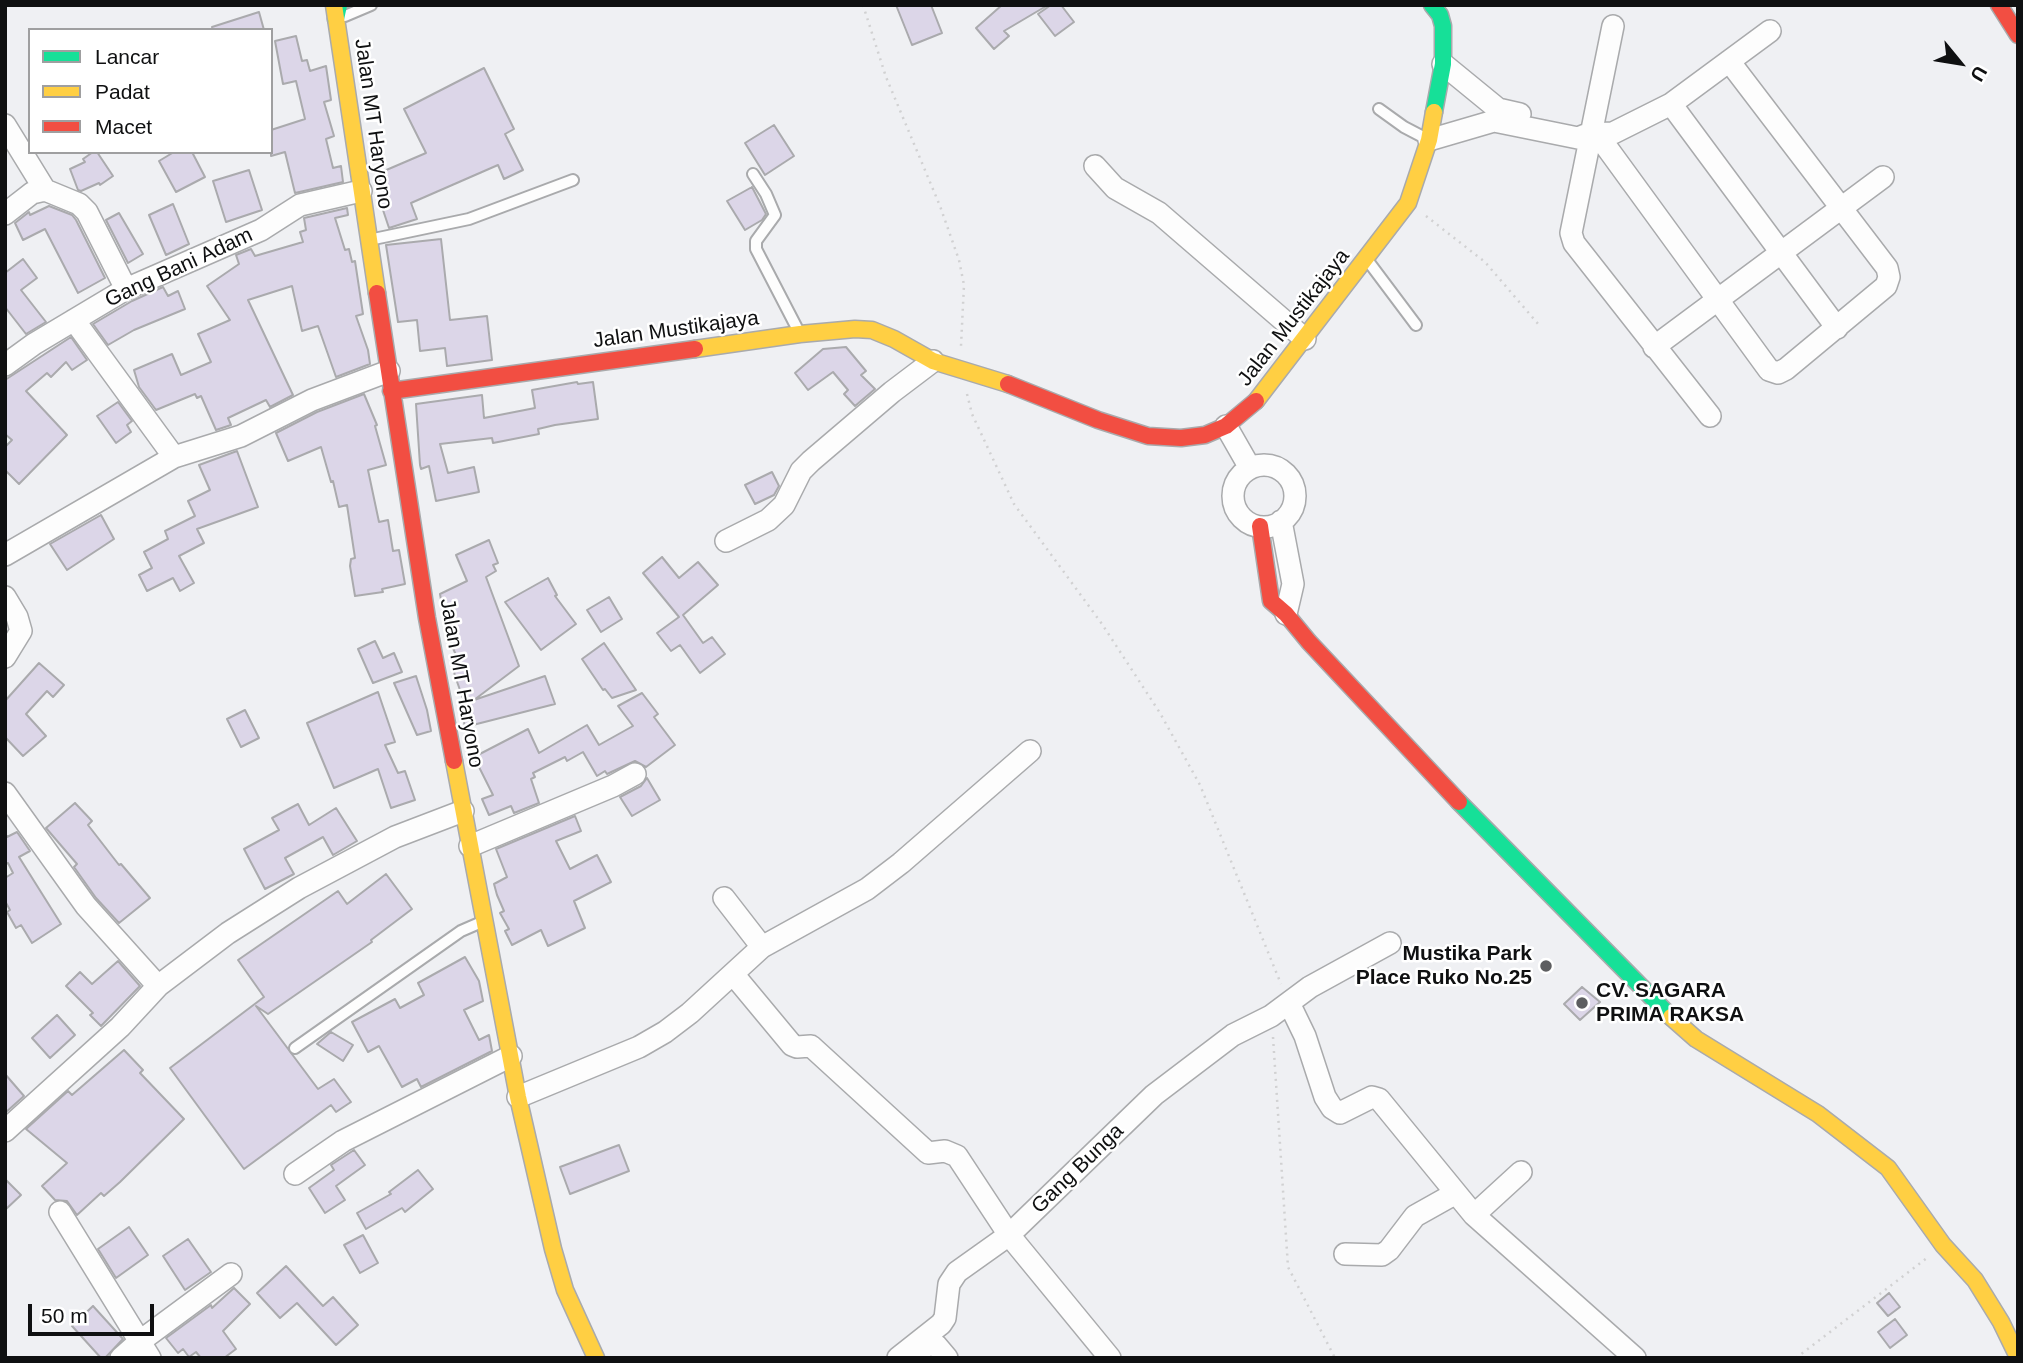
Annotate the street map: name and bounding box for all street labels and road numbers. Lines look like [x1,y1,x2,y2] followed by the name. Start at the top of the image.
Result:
[349,37,397,211] street label: Jalan MT Haryono
[101,223,257,313] street label: Gang Bani Adam
[1233,244,1355,392] street label: Jalan Mustikajaya
[592,306,760,354] street label: Jalan Mustikajaya
[434,596,488,770] street label: Jalan MT Haryono
[1027,1119,1129,1219] street label: Gang Bunga

